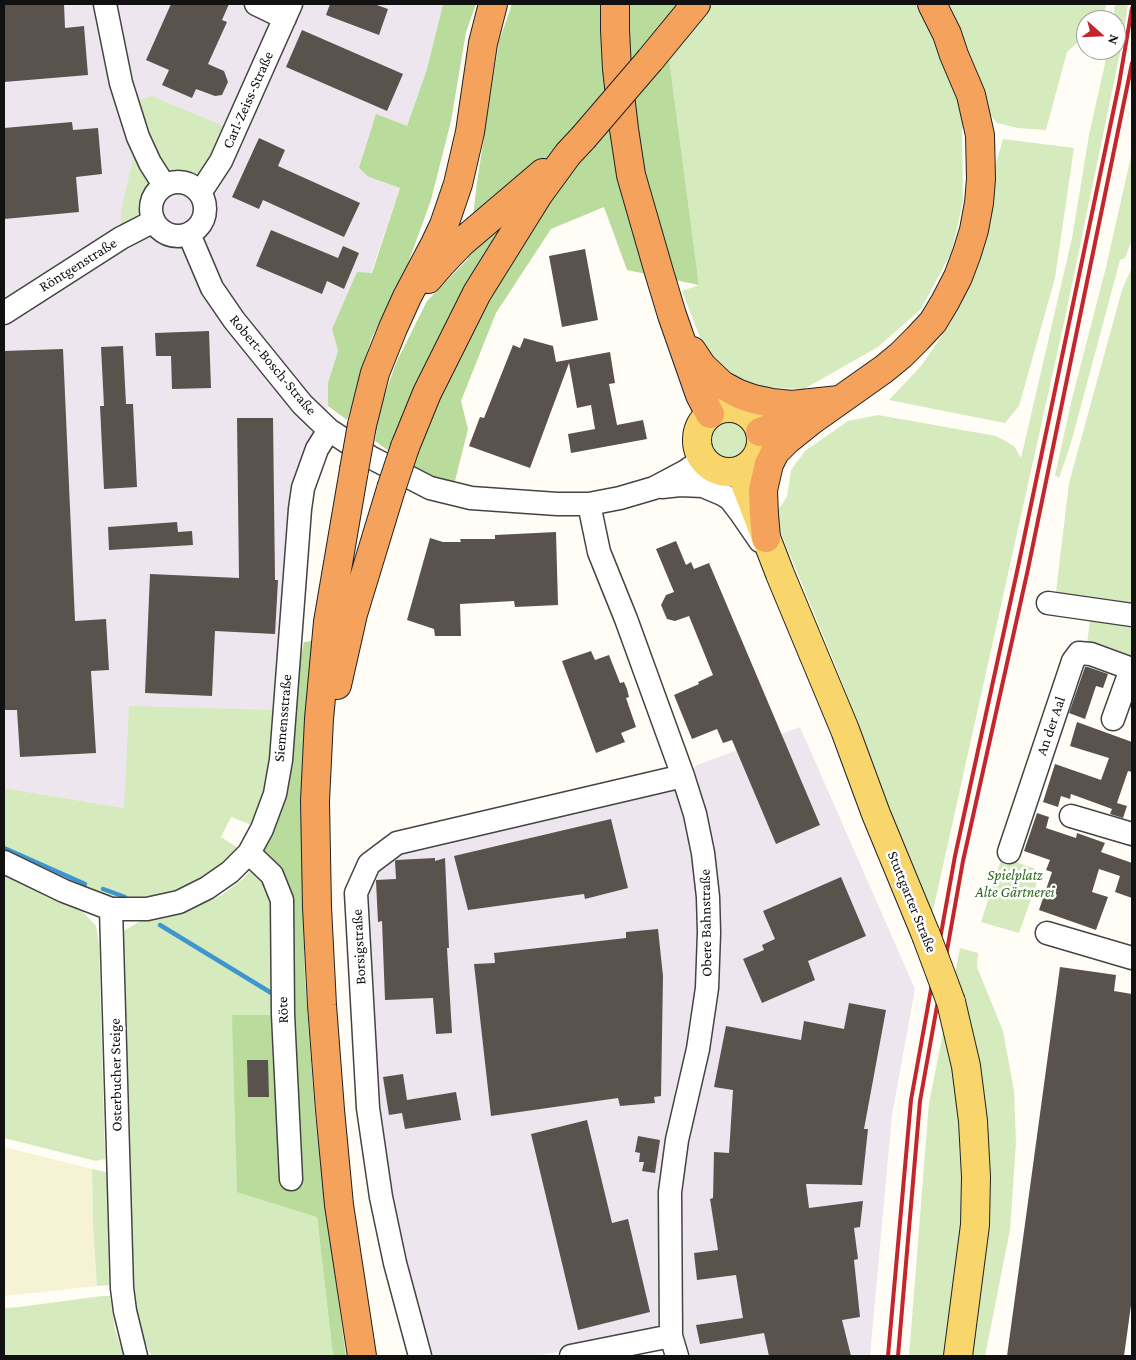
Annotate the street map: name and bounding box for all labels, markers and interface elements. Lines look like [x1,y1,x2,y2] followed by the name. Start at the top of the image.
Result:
[1076,10,1126,60] north arrow
[1105,33,1123,47] text: N
[218,48,278,152] street label: Carl-Zeiss-Straße
[36,234,120,296] street label: Röntgenstraße
[226,311,320,419] street label: Robert-Bosch-Straße
[270,673,296,763] street label: Siemensstraße
[1032,694,1070,758] street label: An der Aal
[883,849,941,955] street label: Stuttgarter Straße
[975,866,1055,901] park label: Spielplatz Alte Gärtnerei
[696,869,716,977] street label: Obere Bahnstraße
[348,909,370,985] street label: Borsigstraße
[274,996,292,1024] street label: Röte
[106,1018,126,1132] street label: Osterbucher Steige

